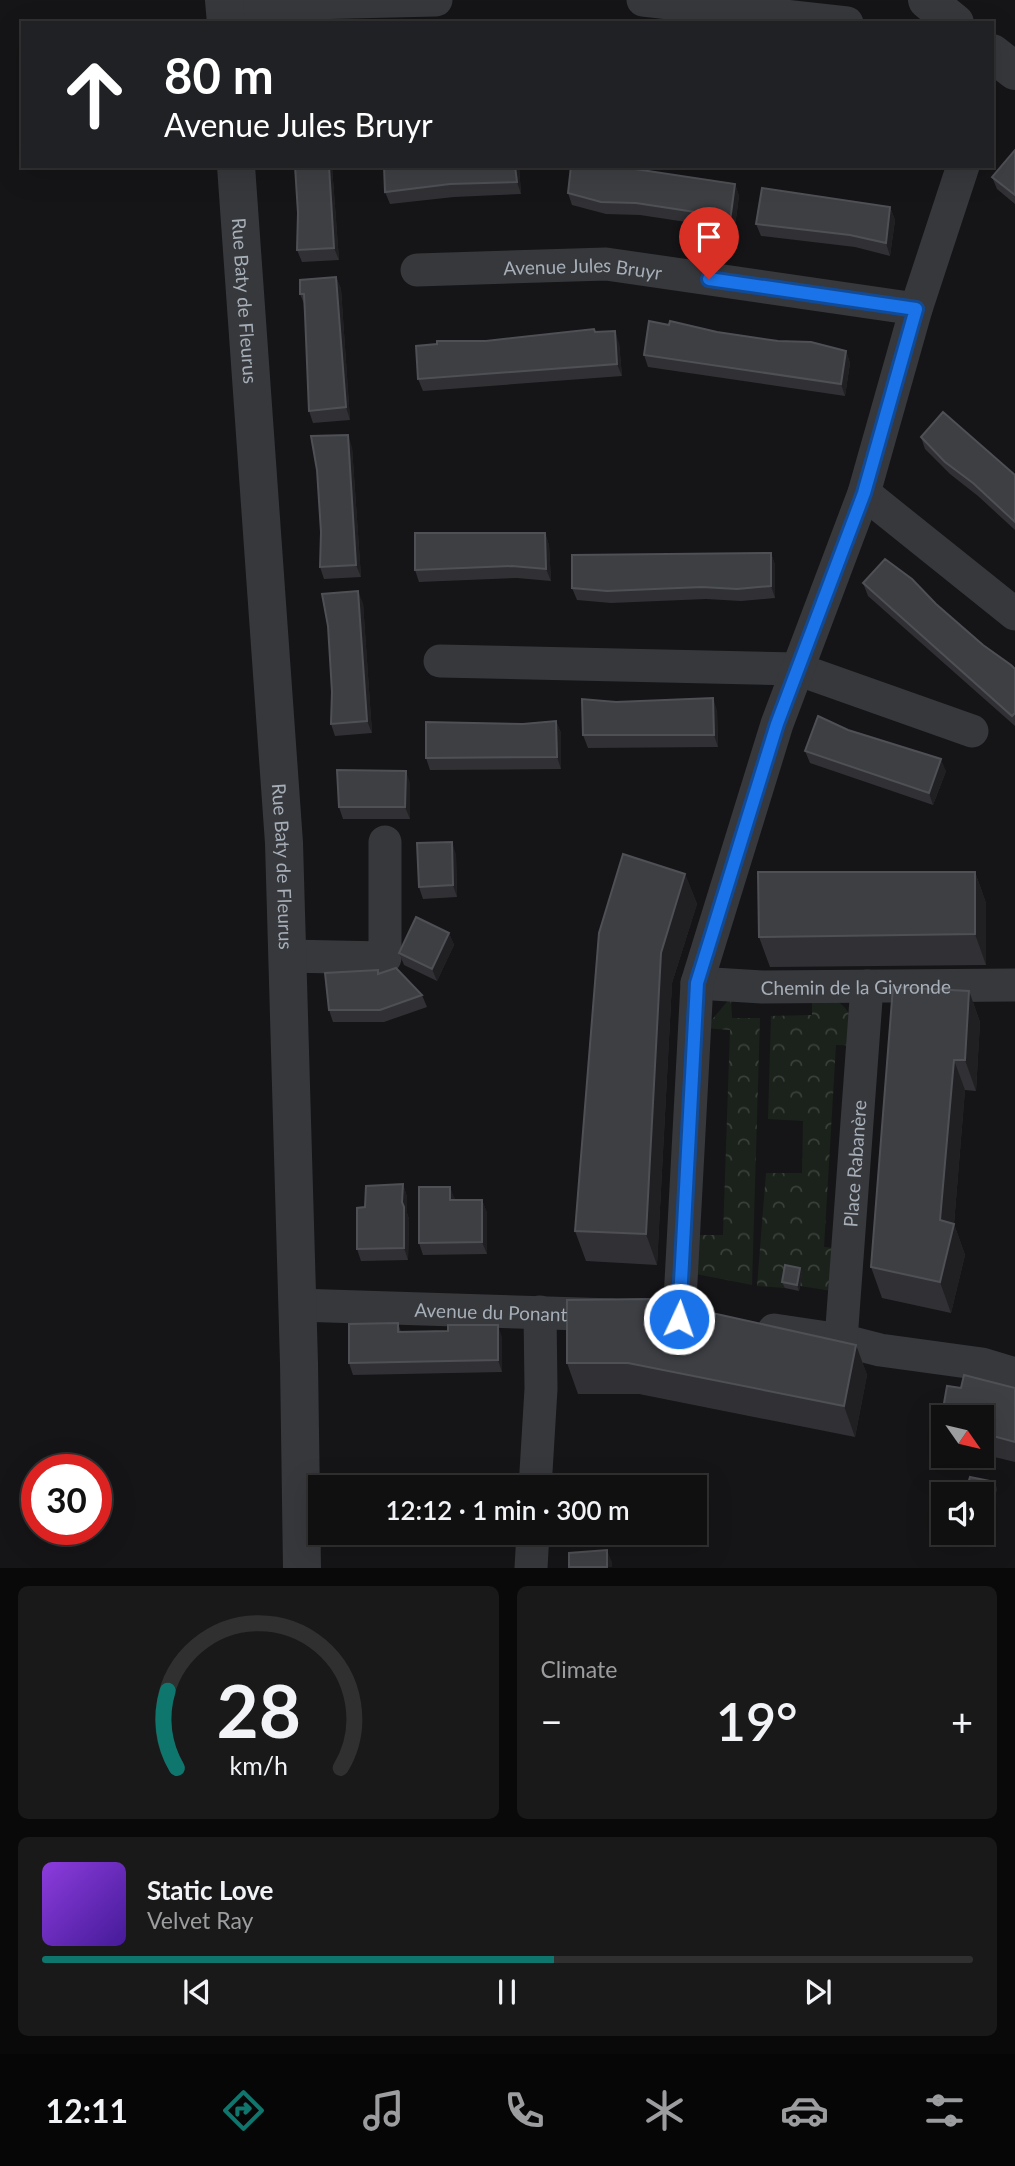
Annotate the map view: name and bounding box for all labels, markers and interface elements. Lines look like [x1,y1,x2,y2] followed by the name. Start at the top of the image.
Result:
[164,46,274,104] text: 80 m
[49,49,140,140] icon: ahead
[164,105,433,144] text: Avenue Jules Bruyr
[679,207,739,279] pin
[228,217,263,385] street label: Rue Baty de Fleurus
[690,218,728,256] icon: arrive
[503,252,664,284] street label: Avenue Jules Bruyr
[268,782,299,950] street label: Rue Baty de Fleurus
[761,974,951,999] street label: Chemin de la Givronde
[838,1099,870,1228] street label: Place Rabanère
[642,1282,716,1356] position arrow
[414,1297,568,1325] street label: Avenue du Ponant
[931,1405,994,1468] north arrow
[931,1405,994,1545] map controls
[21,1454,112,1545] speed limit sign: 30
[931,1482,994,1545] button: sound
[385,1494,630,1526] text: 12:12 · 1 min · 300 m
[541,1655,617,1683] text: Climate
[216,1667,300,1755] text: 28
[716,1690,798,1752] text: 19°
[541,1698,563,1744] text: −
[951,1698,973,1744] text: +
[229,1750,288,1780] text: km/h
[147,1874,274,1906] text: Static Love
[147,1906,253,1934] text: Velvet Ray
[178,1973,216,2011] icon: previous
[488,1973,526,2011] icon: pause
[799,1973,837,2011] icon: next
[219,2086,268,2135] icon: directions
[359,2086,408,2135] icon: music
[500,2086,549,2135] icon: phone
[640,2086,689,2135] icon: climate
[780,2086,829,2135] icon: car
[920,2086,969,2135] icon: filters
[46,2091,128,2130] text: 12:11

